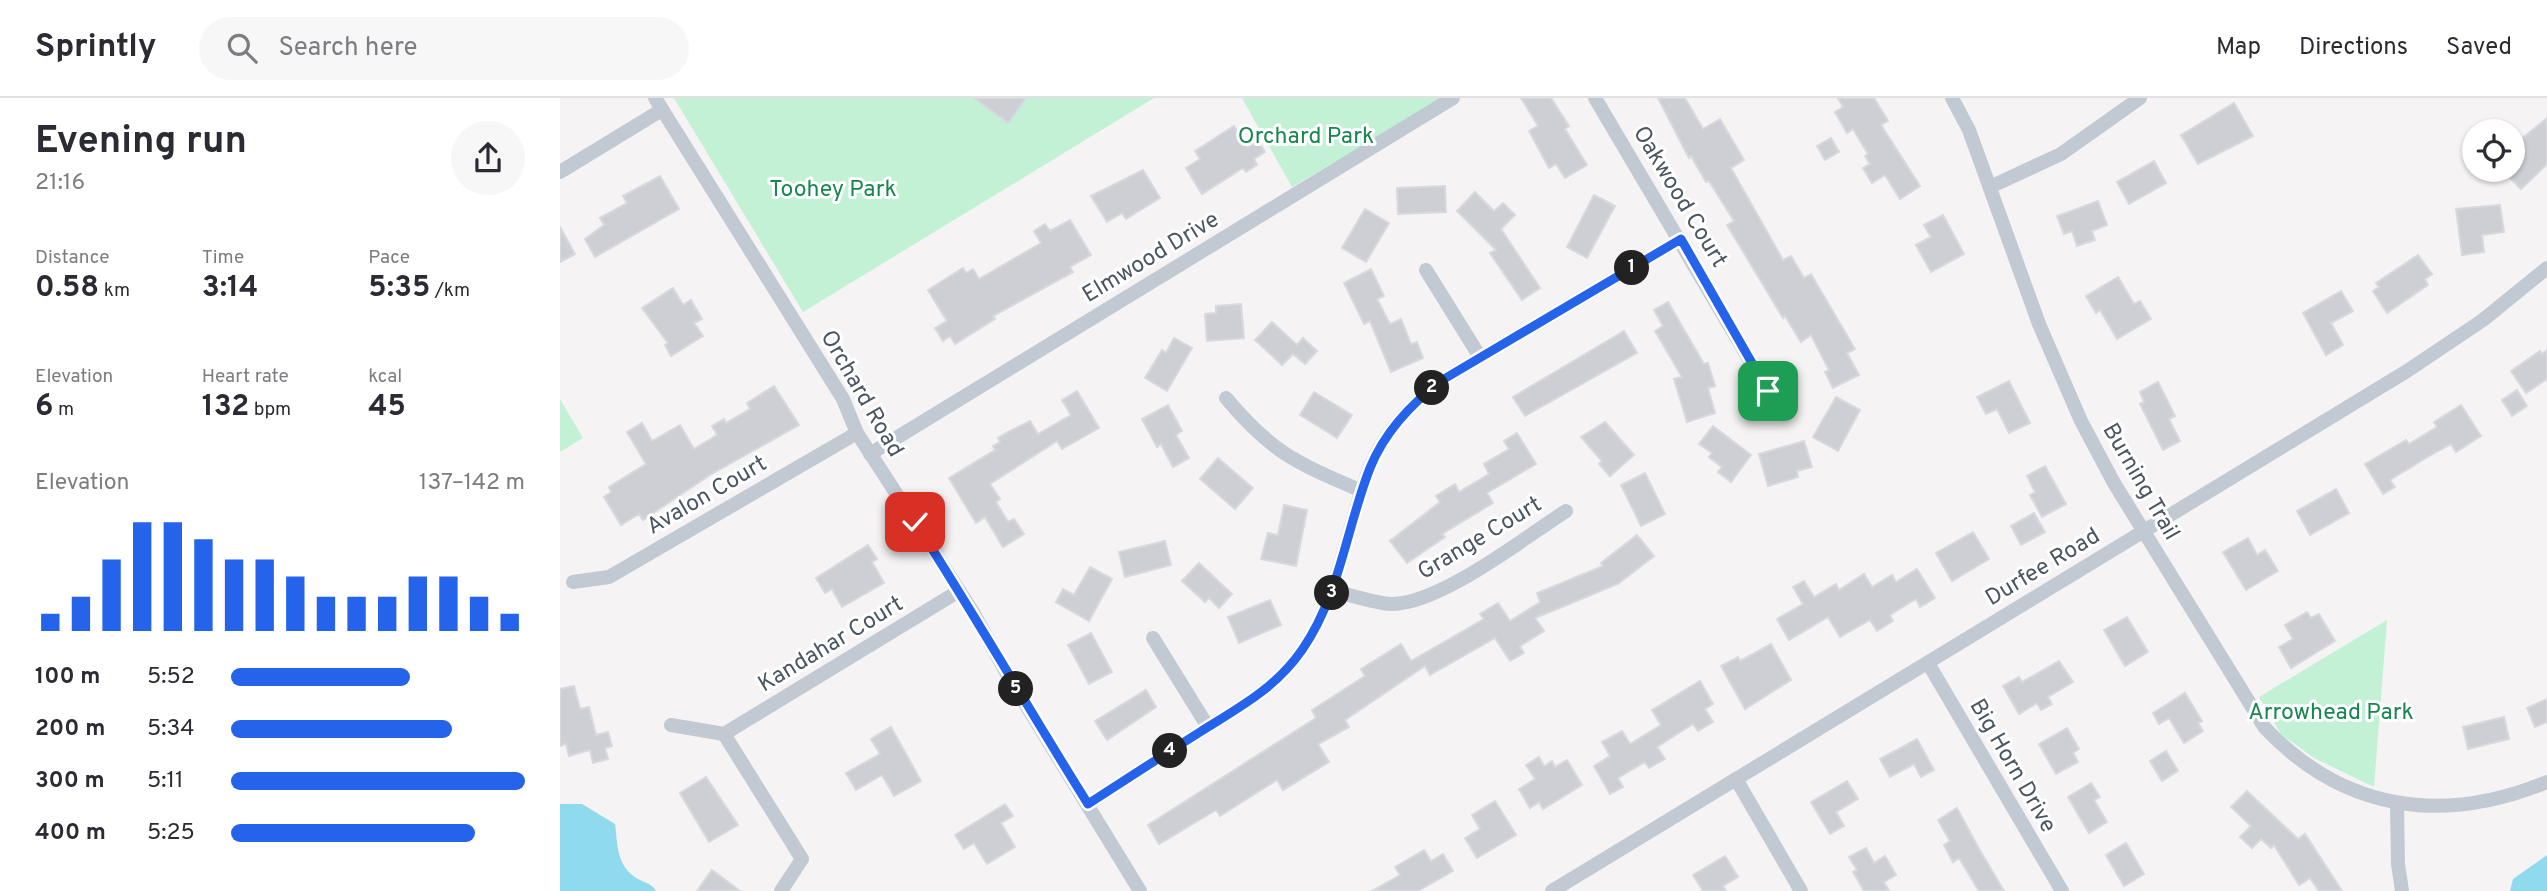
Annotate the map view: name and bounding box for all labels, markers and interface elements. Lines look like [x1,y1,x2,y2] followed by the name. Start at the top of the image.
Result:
[199,17,689,80] search box
[35,27,157,69] text: Sprintly
[223,29,261,67] icon: search
[279,32,418,65] text: Search here
[2216,33,2261,63] text: Map
[2299,33,2408,63] text: Directions
[2446,33,2512,63] text: Saved
[35,118,247,167] text: Evening run
[2462,119,2525,182] map controls
[2462,119,2525,182] button: locate
[451,121,525,195] button: share
[1625,121,1733,273] street label: Oakwood Court
[1238,123,1374,152] park label: Orchard Park
[35,169,85,198] text: 21:16
[769,176,897,205] park label: Toohey Park
[1078,206,1225,310] street label: Elmwood Drive
[35,246,110,270] text: Distance
[202,246,244,270] text: Time
[368,246,410,270] text: Pace
[1614,250,1650,286] pin: 1
[1628,255,1635,279] text: 1
[35,270,99,307] text: 0.58
[202,270,258,307] text: 3:14
[368,270,430,307] text: 5:35
[99,279,130,303] text: km
[430,279,470,303] text: /km
[813,325,909,463] street label: Orchard Road
[1738,361,1798,421] pin
[35,365,113,389] text: Elevation
[202,365,289,389] text: Heart rate
[368,365,402,389] text: kcal
[1414,370,1450,406] pin: 2
[1749,372,1787,410] icon: arrive
[1426,375,1437,399] text: 2
[35,389,53,426] text: 6
[202,389,249,426] text: 132
[368,389,406,426] text: 45
[53,398,74,422] text: m
[249,398,291,422] text: bpm
[2095,419,2185,546] street label: Burning Trail
[642,450,772,542] street label: Avalon Court
[35,469,130,498] text: Elevation
[419,469,525,498] text: 137–142 m
[1413,491,1548,588] street label: Grange Court
[885,492,945,552] pin
[896,503,934,541] icon: check
[1981,523,2106,614] street label: Durfee Road
[1314,575,1350,610] pin: 3
[1326,580,1337,604] text: 3
[753,590,909,700] street label: Kandahar Court
[35,663,100,692] text: 100 m
[147,663,195,692] text: 5:52
[998,672,1034,706] pin: 5
[1010,676,1021,700] text: 5
[1962,694,2062,838] street label: Big Horn Drive
[2248,699,2414,728] park label: Arrowhead Park
[35,715,105,744] text: 200 m
[147,715,195,744] text: 5:34
[1152,734,1188,768] pin: 4
[1163,738,1176,762] text: 4
[35,767,105,796] text: 300 m
[147,767,184,796] text: 5:11
[35,819,106,848] text: 400 m
[147,819,195,848] text: 5:25

